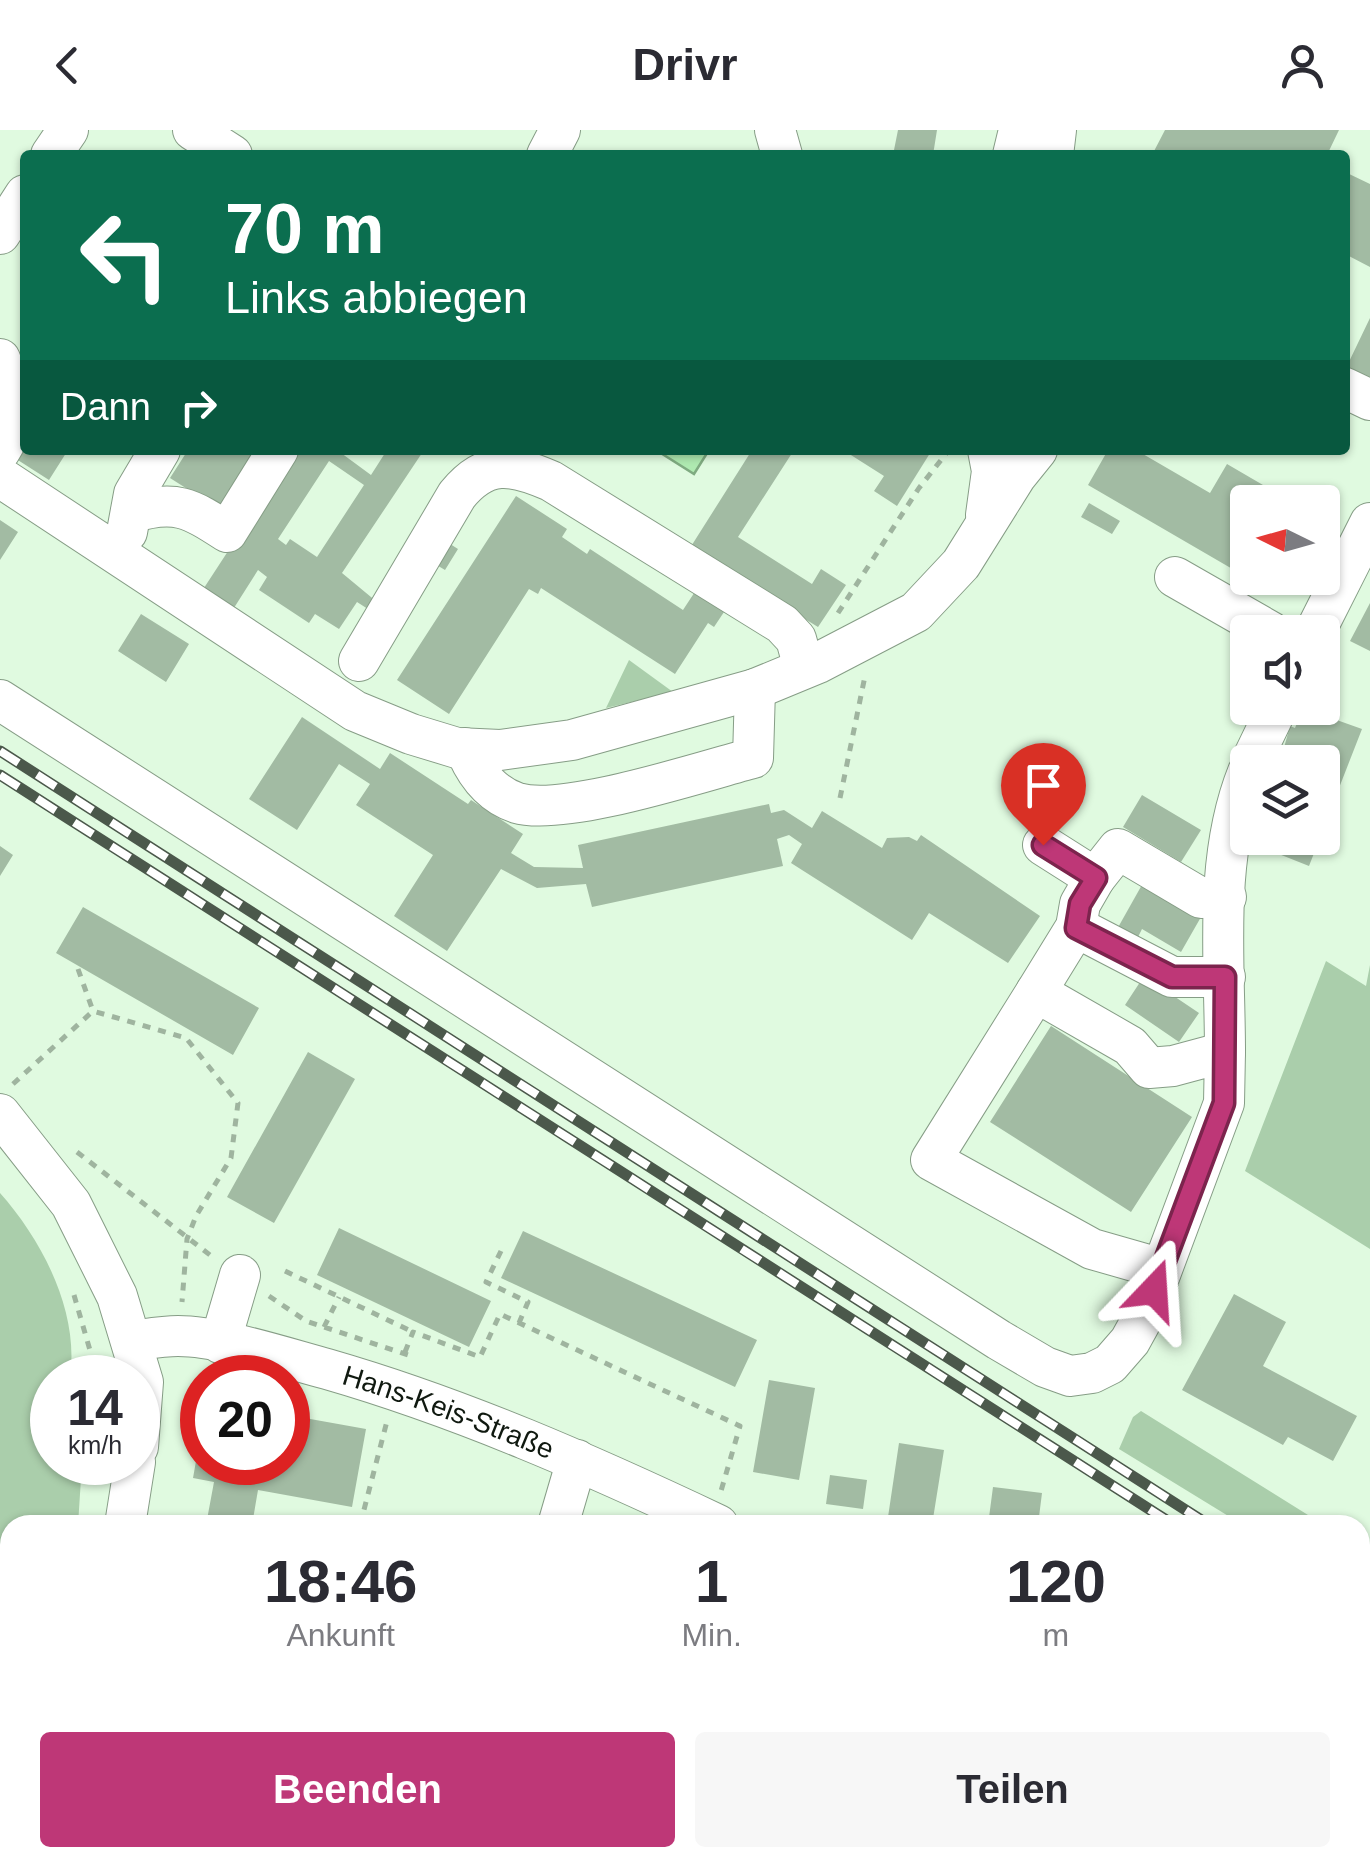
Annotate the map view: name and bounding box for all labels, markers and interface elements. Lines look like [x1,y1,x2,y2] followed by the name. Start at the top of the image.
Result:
[40,38,95,93] icon: back
[1275,38,1330,93] icon: person
[632,39,738,90] text: Drivr
[60,190,190,320] icon: left
[225,190,385,268] text: 70 m
[225,272,528,323] text: Links abbiegen
[171,380,226,435] icon: right
[60,386,151,428] text: Dann
[1230,485,1340,595] north arrow
[1230,485,1340,855] map controls
[1230,615,1340,725] button: sound
[1001,743,1086,846] pin
[1230,745,1340,855] button: layers
[1016,758,1071,813] icon: arrive
[1102,1238,1206,1342] position arrow
[180,1355,310,1485] speed limit sign: 20
[339,1360,558,1465] street label: Hans-Keis-Straße
[67,1380,123,1436] text: 14
[68,1431,122,1459] text: km/h
[264,1548,417,1615] text: 18:46
[695,1548,728,1615] text: 1
[1006,1548,1106,1615] text: 120
[286,1617,395,1653] text: Ankunft
[681,1617,742,1653] text: Min.
[1043,1617,1069,1653] text: m
[40,1732,675,1847] button: Beenden
[695,1732,1330,1847] button: Teilen

